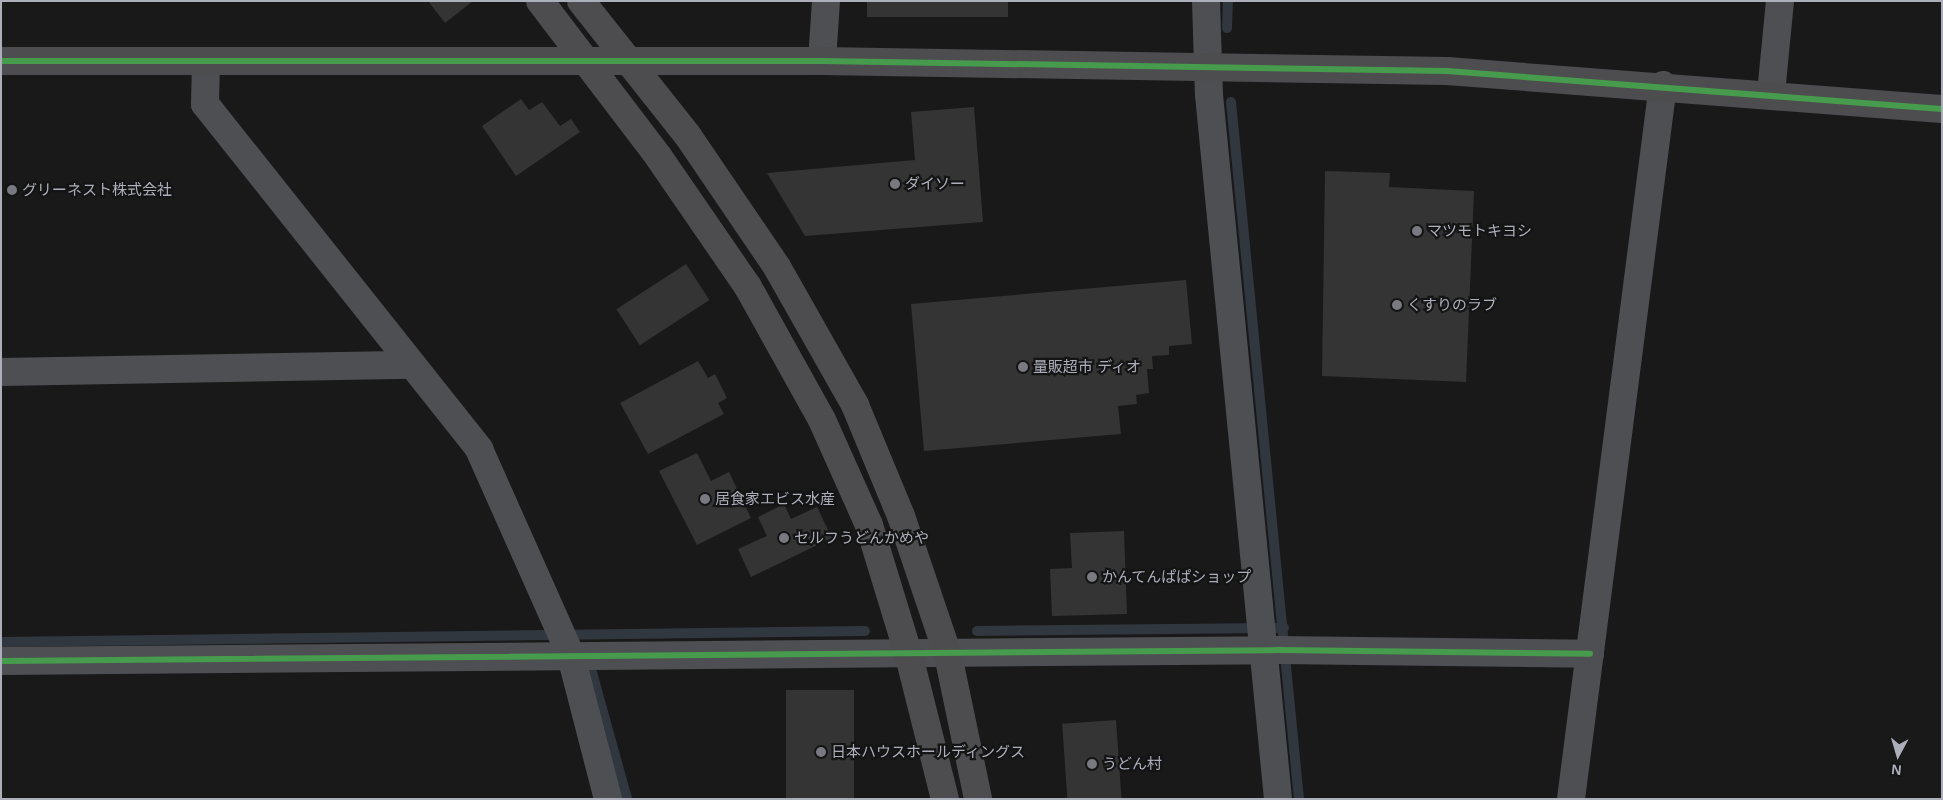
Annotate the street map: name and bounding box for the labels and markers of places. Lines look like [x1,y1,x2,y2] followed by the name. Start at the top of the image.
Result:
[905,175,965,193] place label: ダイソー
[889,178,901,190] marker: ダイソー
[22,181,172,199] place label: グリーネスト株式会社
[6,184,18,196] marker: グリーネスト株式会社
[1427,222,1532,240] place label: マツモトキヨシ
[1411,225,1423,237] marker: マツモトキヨシ
[1407,296,1497,314] place label: くすりのラブ
[1391,299,1403,311] marker: くすりのラブ
[1033,358,1142,376] place label: 量販超市 ディオ
[1017,361,1029,373] marker: 量販超市 ディオ
[715,490,835,508] place label: 居食家エビス水産
[699,493,711,505] marker: 居食家エビス水産
[794,529,929,547] place label: セルフうどんかめや
[778,532,790,544] marker: セルフうどんかめや
[1102,568,1252,586] place label: かんてんぱぱショップ
[1086,571,1098,583] marker: かんてんぱぱショップ
[831,743,1026,761] place label: 日本ハウスホールディングス
[815,746,827,758] marker: 日本ハウスホールディングス
[1102,755,1162,773] place label: うどん村
[1086,758,1098,770] marker: うどん村

